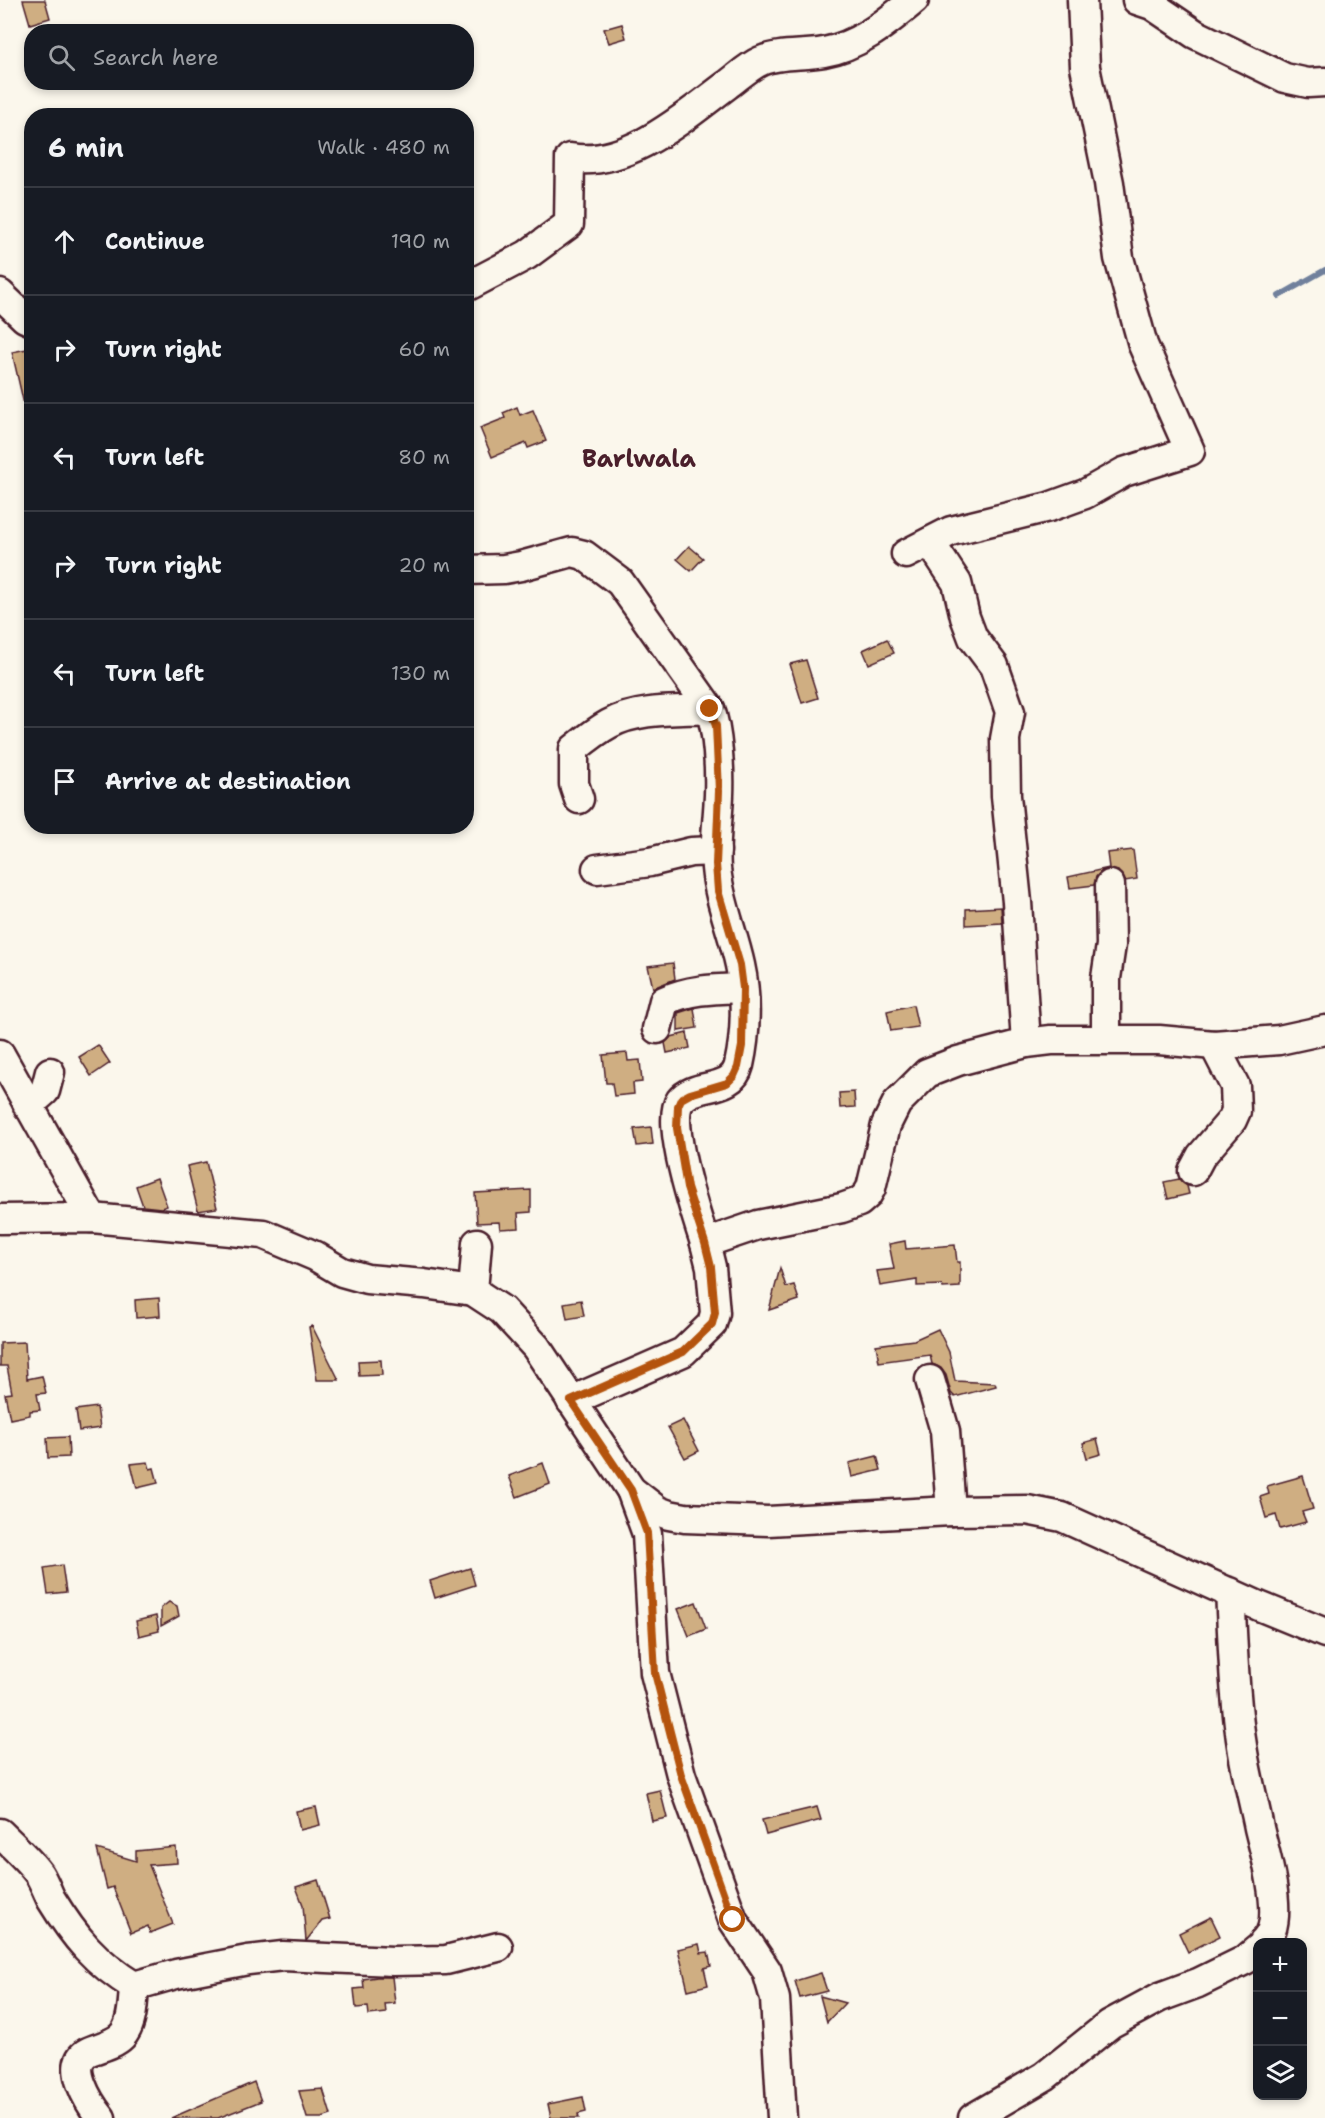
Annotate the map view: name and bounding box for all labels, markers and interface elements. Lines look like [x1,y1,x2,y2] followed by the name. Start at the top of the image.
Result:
[24,24,474,90] search box
[45,41,78,74] icon: search
[93,43,219,72] text: Search here
[48,130,124,165] text: 6 min
[317,134,450,160] text: Walk · 480 m
[48,225,81,258] icon: ahead
[105,227,205,256] text: Continue
[391,228,450,254] text: 190 m
[48,333,81,366] icon: right
[105,335,222,364] text: Turn right
[398,336,450,362] text: 60 m
[48,441,81,474] icon: left
[105,443,204,472] text: Turn left
[582,443,696,475] district label: Barlwala
[398,444,450,470] text: 80 m
[48,549,81,582] icon: right
[105,551,222,580] text: Turn right
[399,552,450,578] text: 20 m
[48,657,81,690] icon: left
[105,659,204,688] text: Turn left
[391,660,450,686] text: 130 m
[696,695,722,721] route end
[48,765,81,798] icon: arrive
[105,767,351,796] text: Arrive at destination
[719,1906,745,1932] route start
[1253,1938,1307,2100] map controls
[1253,1938,1307,1992] button: +
[1253,1992,1307,2046] button: −
[1253,2046,1307,2100] button: layers

